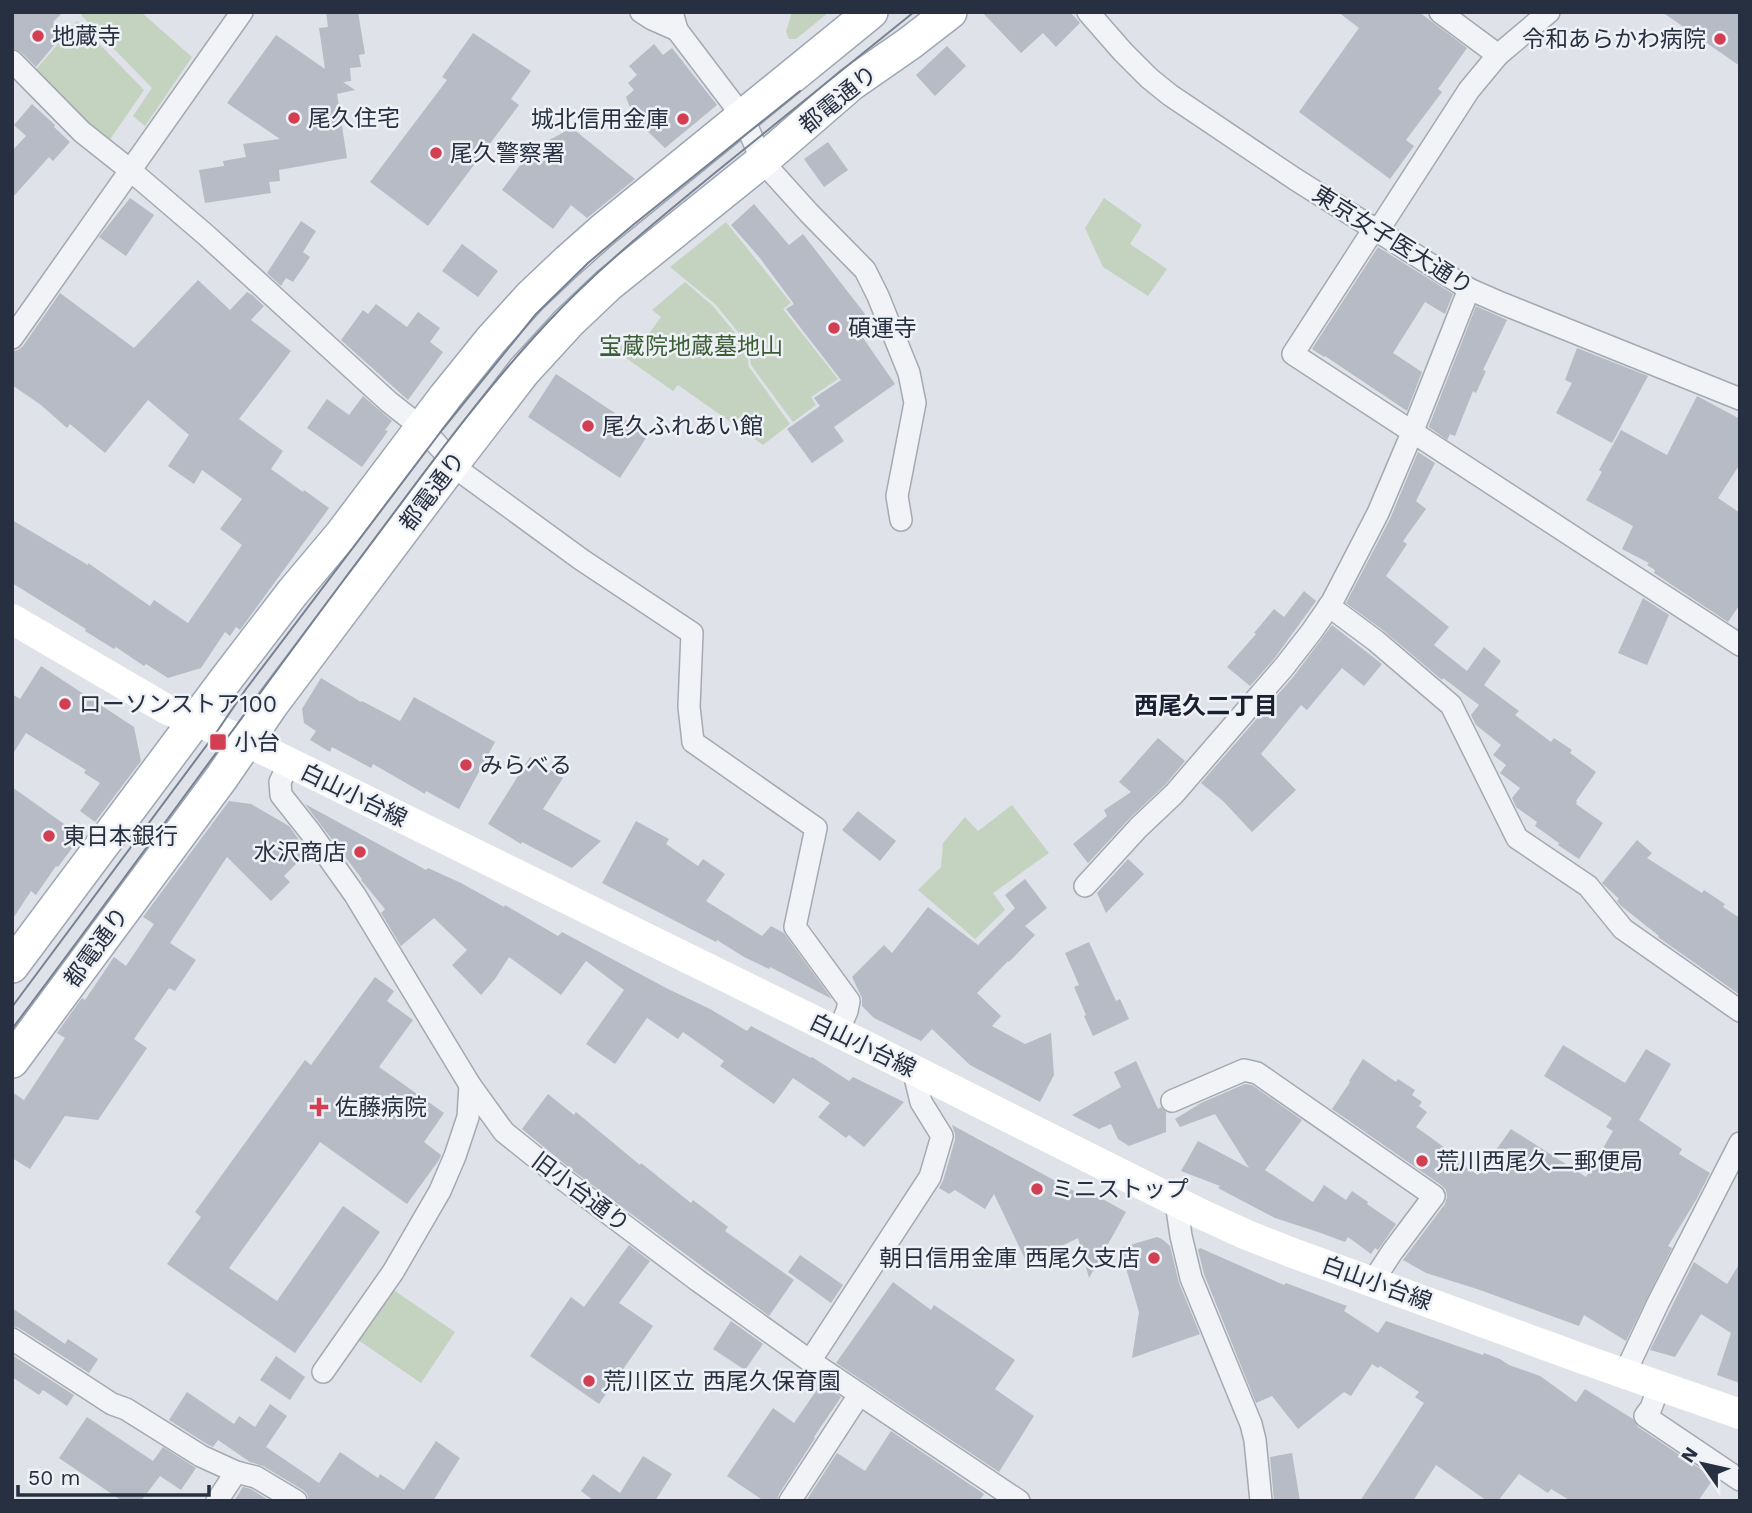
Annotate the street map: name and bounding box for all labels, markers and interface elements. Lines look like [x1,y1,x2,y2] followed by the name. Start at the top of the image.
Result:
[52,23,121,50] place label: 地蔵寺
[1522,26,1706,53] place label: 令和あらかわ病院
[30,28,46,44] marker: 地蔵寺
[1712,31,1728,47] marker: 令和あらかわ病院
[794,60,883,139] street label: 都電通り
[308,105,400,132] place label: 尾久住宅
[531,106,669,133] place label: 城北信用金庫
[286,110,302,126] marker: 尾久住宅
[675,111,691,127] marker: 城北信用金庫
[450,140,565,167] place label: 尾久警察署
[428,145,444,161] marker: 尾久警察署
[1308,180,1478,301] street label: 東京女子医大通り
[848,315,917,342] place label: 碩運寺
[826,320,842,336] marker: 碩運寺
[599,333,783,360] park label: 宝蔵院地蔵墓地山
[602,413,763,440] place label: 尾久ふれあい館
[580,418,596,434] marker: 尾久ふれあい館
[394,446,471,536] street label: 都電通り
[79,691,277,718] place label: ローソンストア100
[1134,692,1278,720] district label: 西尾久二丁目
[57,696,73,712] marker: ローソンストア100
[234,729,280,756] place label: 小台
[208,732,228,752] marker: 小台
[480,752,572,779] place label: みらべる
[458,757,474,773] marker: みらべる
[296,758,411,833] street label: 白山小台線
[63,823,178,850] place label: 東日本銀行
[41,828,57,844] marker: 東日本銀行
[254,839,346,866] place label: 水沢商店
[352,844,368,860] marker: 水沢商店
[58,902,134,992] street label: 都電通り
[805,1008,920,1083] street label: 白山小台線
[335,1094,427,1121] place label: 佐藤病院
[309,1097,329,1117] marker: 佐藤病院
[527,1147,635,1238] street label: 旧小台通り
[1436,1148,1643,1175] place label: 荒川西尾久二郵便局
[1414,1153,1430,1169] marker: 荒川西尾久二郵便局
[1051,1176,1189,1203] place label: ミニストップ
[1029,1181,1045,1197] marker: ミニストップ
[879,1245,1140,1272] place label: 朝日信用金庫 西尾久支店
[1146,1250,1162,1266] marker: 朝日信用金庫 西尾久支店
[1318,1251,1435,1316] street label: 白山小台線
[603,1368,841,1395] place label: 荒川区立 西尾久保育園
[581,1373,597,1389] marker: 荒川区立 西尾久保育園
[1668,1429,1738,1499] north arrow
[1676,1443,1703,1467] text: N
[18,1454,208,1498] scale bar
[28,1465,80,1490] text: 50 m

